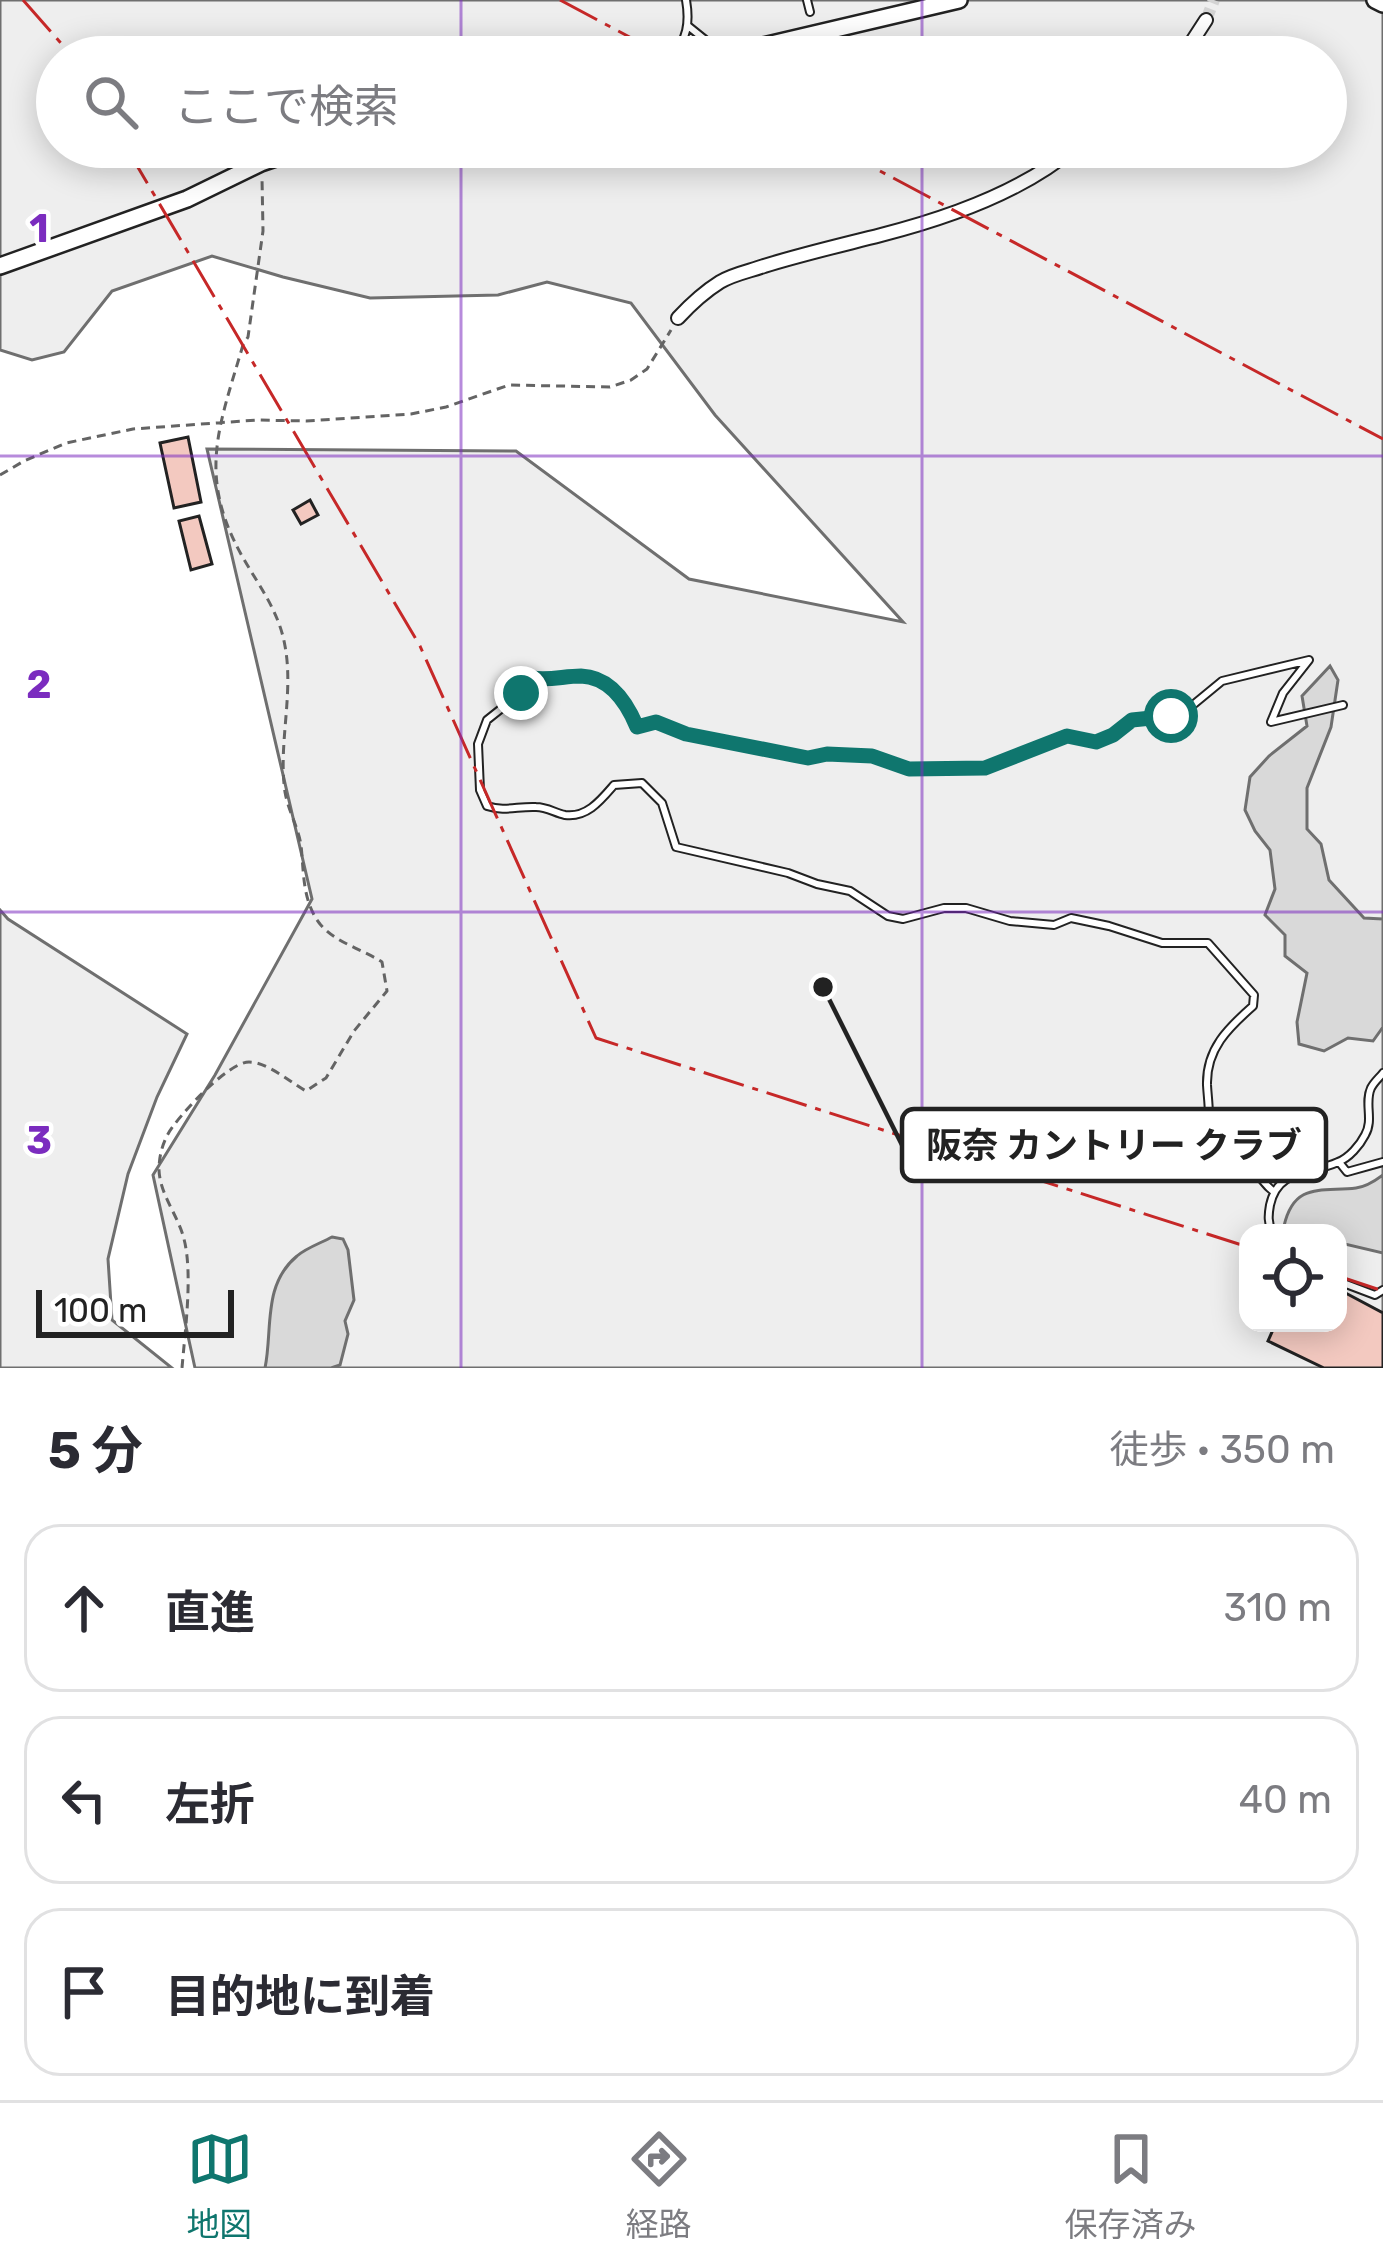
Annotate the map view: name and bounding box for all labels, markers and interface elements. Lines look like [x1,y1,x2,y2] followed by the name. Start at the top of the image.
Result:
[36,36,1347,168] search box
[78,69,144,135] icon: search
[174,80,399,133] text: ここで検索
[29,206,49,252] text: 1
[26,662,52,708] text: 2
[494,666,548,720] route end
[1144,689,1198,743] route start
[902,1109,1326,1181] callout: 阪奈 カントリー クラブ
[26,1118,52,1164] text: 3
[926,1124,1302,1167] text: 阪奈 カントリー クラブ
[1239,1224,1347,1332] map controls
[1239,1224,1347,1332] button: locate
[36,1284,234,1337] scale bar
[54,1291,147,1330] text: 100 m
[48,1420,143,1481] text: 5 分
[1109,1427,1335,1473] text: 徒歩 · 350 m
[51,1575,117,1641] icon: ahead
[1224,1585,1332,1631] text: 310 m
[165,1586,255,1639] text: 直進
[51,1767,117,1833] icon: left
[1239,1777,1332,1823] text: 40 m
[165,1778,255,1831] text: 左折
[51,1959,117,2025] icon: arrive
[165,1970,435,2023] text: 目的地に到着
[187,2126,253,2246] tab: 地図
[626,2126,692,2246] tab: 経路
[1065,2126,1197,2246] tab: 保存済み

